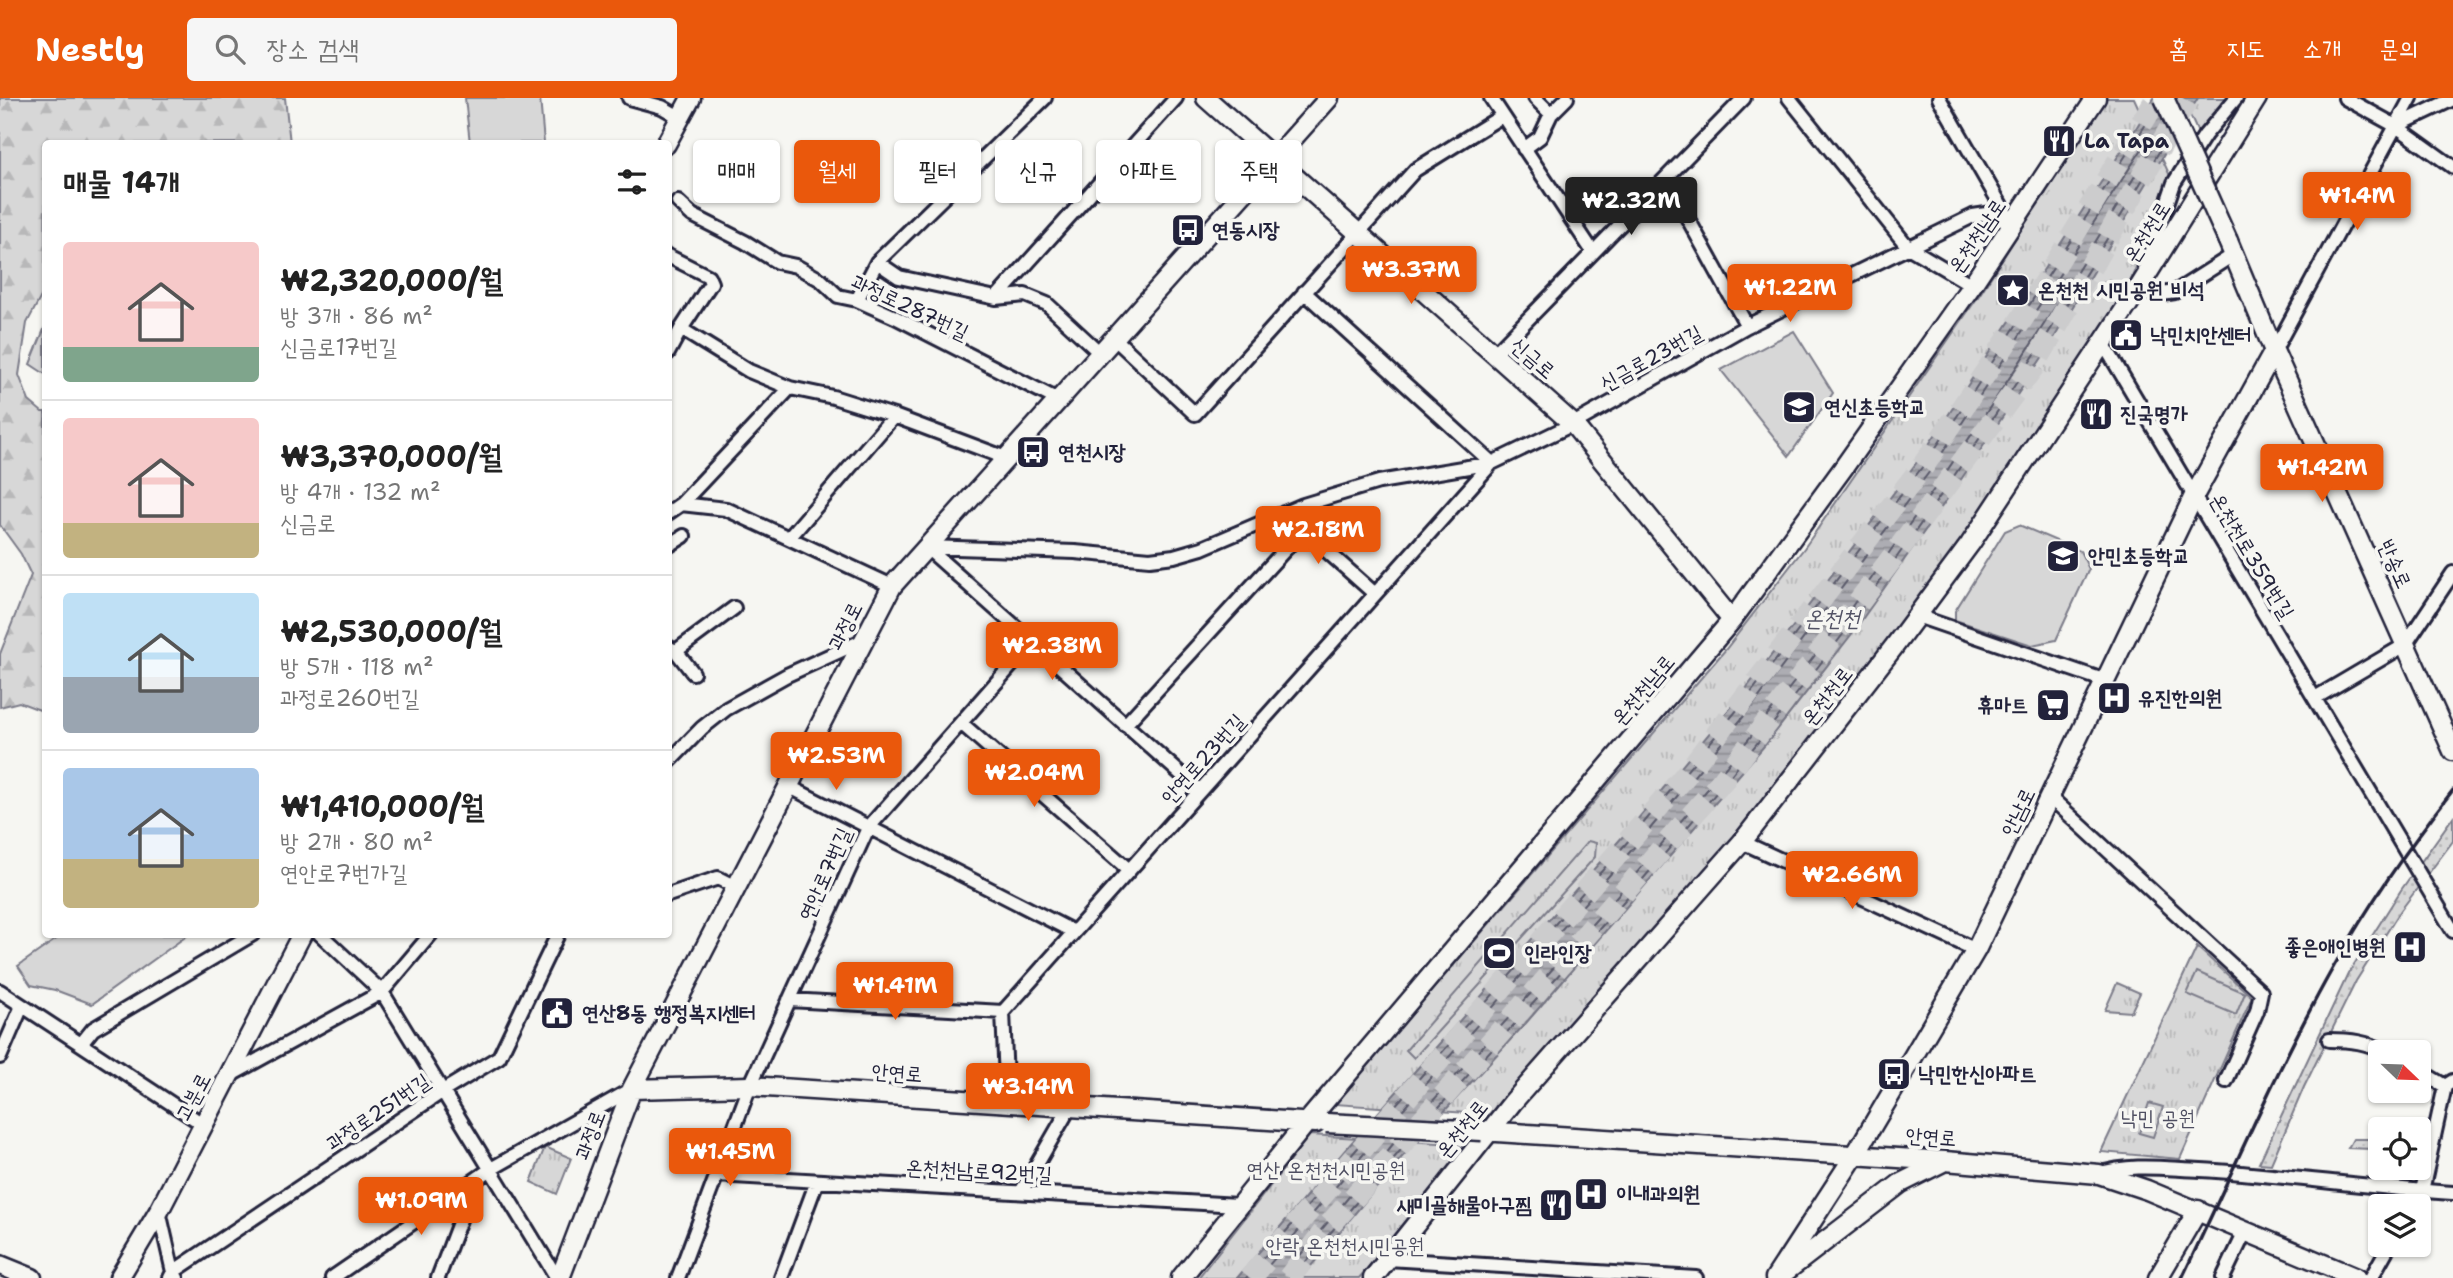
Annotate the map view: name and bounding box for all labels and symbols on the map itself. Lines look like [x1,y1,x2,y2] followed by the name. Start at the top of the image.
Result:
[2040,122,2078,160] restaurant icon: La Tapa
[2084,127,2170,155] place label: La Tapa
[2308,172,2406,232] pin: ₩1.4M
[1574,178,1688,237] pin: ₩2.32M
[1942,193,2012,279] street label: 온천천남로
[2117,196,2177,268] street label: 온천천로
[1169,211,1207,249] bus stop icon: 연동시장
[1212,216,1280,244] place label: 연동시장
[1354,246,1468,306] pin: ₩3.37M
[1733,264,1847,324] pin: ₩1.22M
[847,268,973,346] street label: 과정로287번길
[1994,271,2032,309] place icon: 온천천 시민공원 비석
[2038,276,2205,304] place label: 온천천 시민공원 비석
[2107,316,2145,354] public building icon: 낙민치안센터
[1595,318,1707,398] street label: 신금로23번길
[2150,321,2251,349] place label: 낙민치안센터
[1505,331,1561,385] street label: 신금로
[1780,388,1818,426] school or university icon: 연신초등학교
[1824,393,1925,421] place label: 연신초등학교
[2077,395,2115,433] restaurant icon: 진국명가
[2120,400,2188,428] place label: 진국명가
[1014,433,1052,471] bus stop icon: 연천시장
[1058,438,1126,466] place label: 연천시장
[2265,444,2379,504] pin: ₩1.42M
[2203,488,2301,624] street label: 온천천로359번길
[1261,506,1375,566] pin: ₩2.18M
[2372,535,2418,593] street label: 반송로
[2044,537,2082,575] school or university icon: 안민초등학교
[2088,542,2189,570] place label: 안민초등학교
[821,597,869,655] street label: 과정로
[1804,603,1862,633] water label: 온천천
[995,622,1109,682] pin: ₩2.38M
[1605,649,1681,731] street label: 온천천남로
[1795,661,1859,731] street label: 온천천로
[2095,679,2133,717] hospital icon: 유진한의원
[2138,684,2223,712] place label: 유진한의원
[2034,686,2072,724] supermarket icon: 휴마트
[1977,691,2028,719] place label: 휴마트
[1155,708,1251,810] street label: 안연로23번길
[779,732,893,792] pin: ₩2.53M
[977,750,1091,809] pin: ₩2.04M
[1994,783,2042,841] street label: 안남로
[792,823,858,925] street label: 연안로7번길
[1795,852,1909,911] pin: ₩2.66M
[2391,928,2429,966] hospital icon: 좋은애인병원
[2285,933,2386,961] place label: 좋은애인병원
[1480,934,1518,972] sports icon: 인라인장
[1524,939,1592,967] place label: 인라인장
[838,962,952,1022] pin: ₩1.41M
[538,994,576,1032] public building icon: 연산8동 행정복지센터
[582,999,756,1027] place label: 연산8동 행정복지센터
[2368,1040,2431,1102] north arrow
[1875,1055,1913,1093] bus stop icon: 낙민한신아파트
[871,1057,923,1089] street label: 안연로
[1918,1060,2036,1088] place label: 낙민한신아파트
[971,1063,1085,1123] pin: ₩3.14M
[321,1067,435,1157] street label: 과정로251번길
[169,1068,217,1126] street label: 고분로
[1430,1094,1494,1164] street label: 온천천로
[2121,1104,2195,1132] park label: 낙민 공원
[568,1106,612,1164] street label: 과정로
[1905,1121,1957,1153] street label: 안연로
[673,1128,787,1188] pin: ₩1.45M
[905,1153,1053,1189] street label: 온천천남로92번길
[1246,1156,1406,1184] park label: 연산 온천천시민공원
[1572,1175,1610,1213] hospital icon: 이내과의원
[364,1178,478,1237] pin: ₩1.09M
[1616,1180,1701,1208] place label: 이내과의원
[1537,1186,1575,1224] restaurant icon: 새미골해물아구찜
[1397,1191,1532,1219] place label: 새미골해물아구찜
[1265,1232,1425,1260] park label: 안락 온천천시민공원

